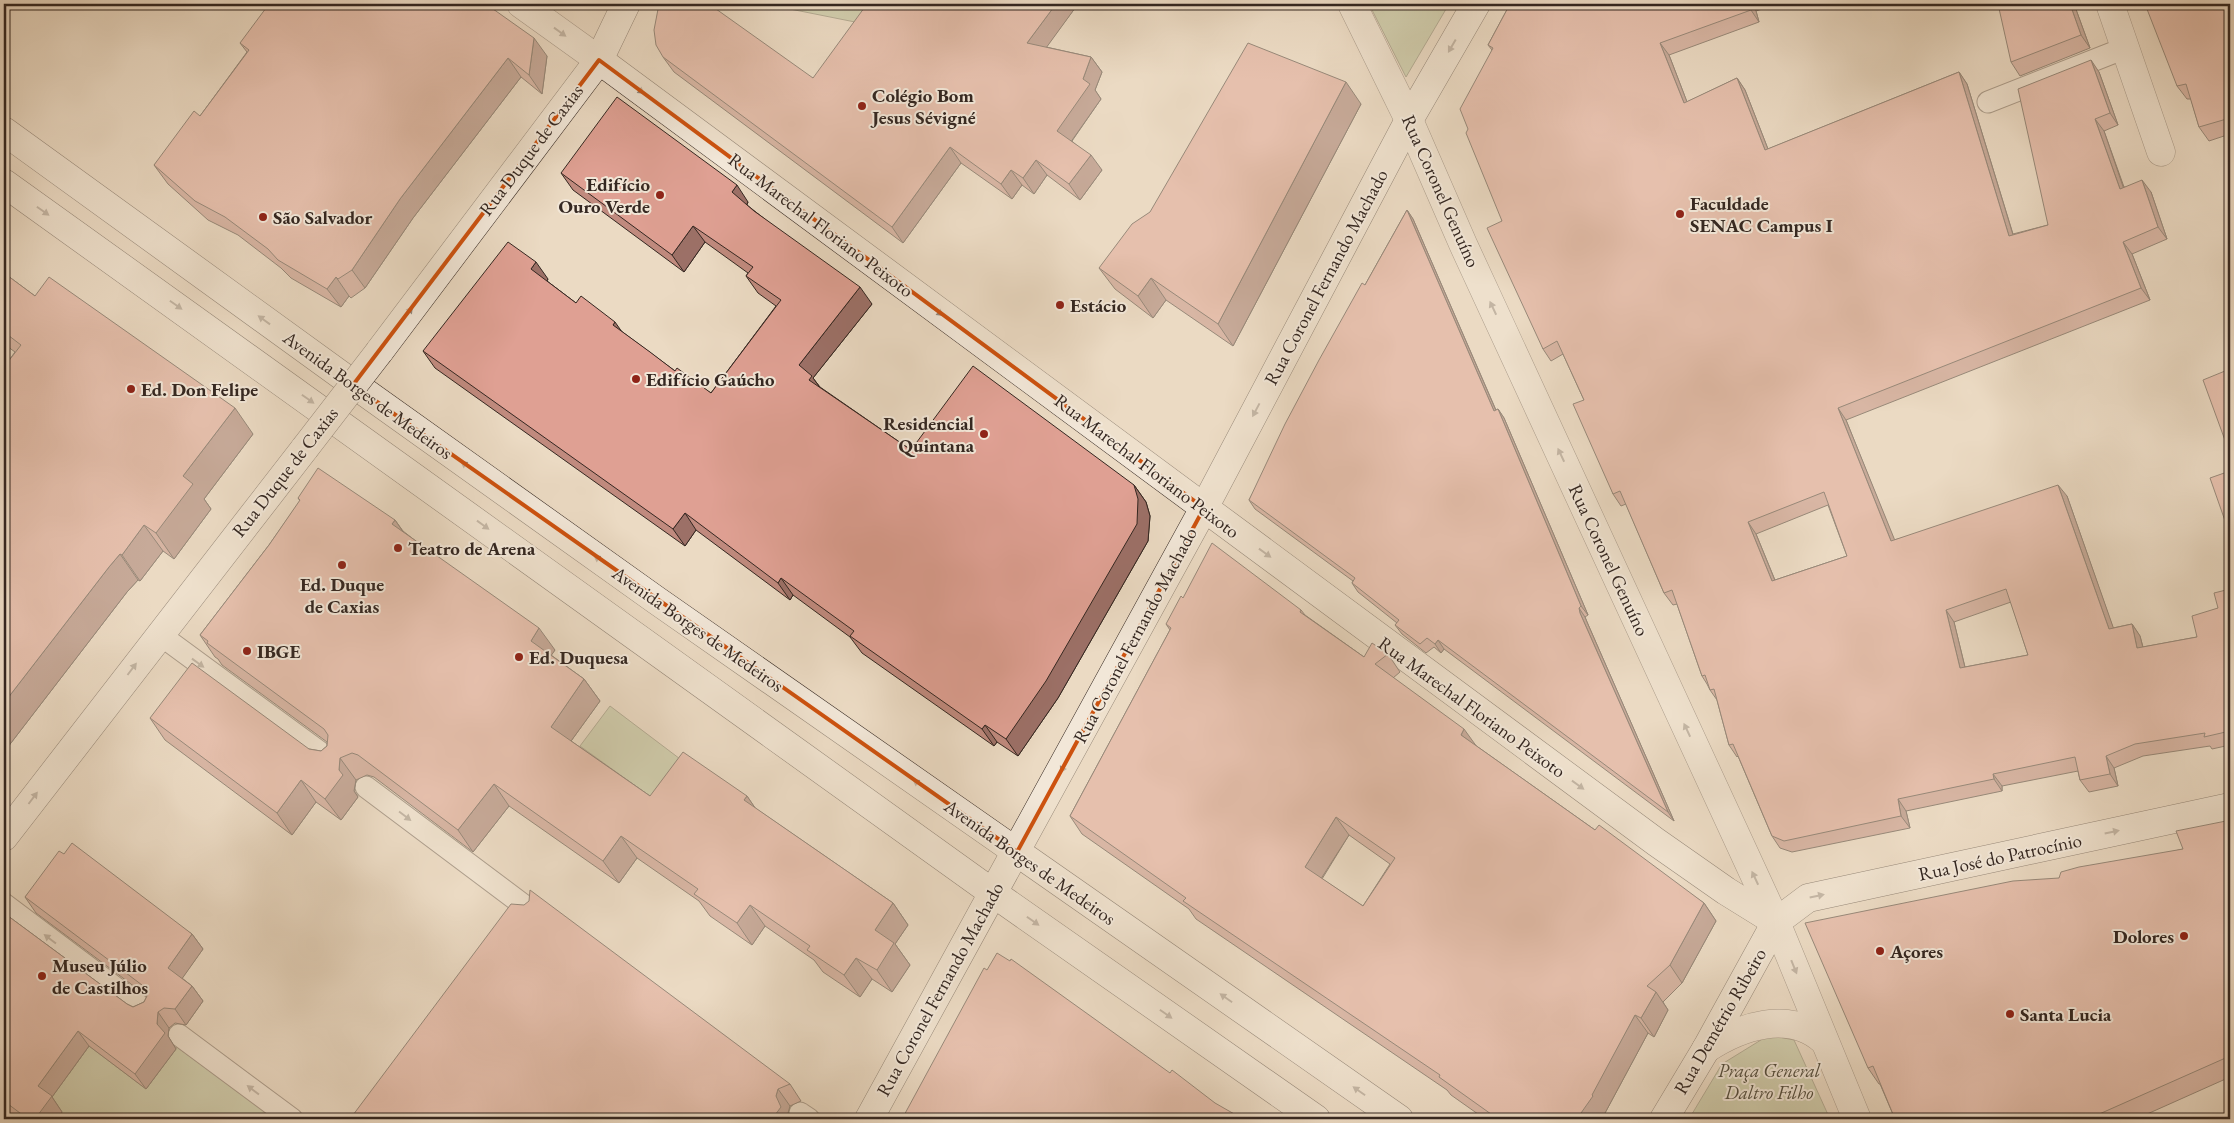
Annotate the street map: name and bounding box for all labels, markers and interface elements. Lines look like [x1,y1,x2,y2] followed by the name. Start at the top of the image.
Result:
[553,27,567,37] one-way arrow
[1447,39,1456,53] one-way arrow
[473,79,589,221] street label: Rua Duque de Caxias
[870,83,976,130] place label: Colégio Bom Jesus Sévigné
[631,84,645,94] one-way arrow
[856,100,868,112] marker: Colégio Bom Jesus Sévigné
[1396,111,1486,271] street label: Rua Coronel Genuíno
[723,147,919,303] street label: Rua Marechal Floriano Peixoto
[1258,165,1394,389] street label: Rua Coronel Fernando Machado
[559,172,650,219] place label: Edifício Ouro Verde
[654,189,666,201] marker: Edifício Ouro Verde
[1690,191,1833,238] place label: Faculdade SENAC Campus I
[273,205,372,230] place label: São Salvador
[37,206,50,216] one-way arrow
[1674,208,1686,220] marker: Faculdade SENAC Campus I
[257,211,269,223] marker: São Salvador
[1070,293,1127,318] place label: Estácio
[1054,299,1066,311] marker: Estácio
[169,300,183,310] one-way arrow
[1489,301,1497,315] one-way arrow
[930,305,943,316] one-way arrow
[403,306,413,320] one-way arrow
[257,315,271,325] one-way arrow
[277,324,458,465] street label: Avenida Borges de Medeiros
[646,367,775,392] place label: Edifício Gaúcho
[630,373,642,385] marker: Edifício Gaúcho
[141,377,258,402] place label: Ed. Don Felipe
[125,383,137,395] marker: Ed. Don Felipe
[1049,388,1245,544] street label: Rua Marechal Floriano Peixoto
[301,394,314,405] one-way arrow
[226,402,344,542] street label: Rua Duque de Caxias
[1251,404,1260,417] one-way arrow
[883,411,975,458] place label: Residencial Quintana
[978,428,990,440] marker: Residencial Quintana
[1557,448,1565,463] one-way arrow
[461,461,474,471] one-way arrow
[1563,480,1655,640] street label: Rua Coronel Genuíno
[476,520,490,530] one-way arrow
[1067,523,1203,747] street label: Rua Coronel Fernando Machado
[408,536,536,561] place label: Teatro de Arena
[392,542,404,554] marker: Teatro de Arena
[1258,548,1272,558] one-way arrow
[593,555,607,565] one-way arrow
[336,559,348,571] marker: Ed. Duque de Caxias
[607,560,789,698] street label: Avenida Borges de Medeiros
[300,572,384,619] place label: Ed. Duque de Caxias
[1373,631,1571,783] street label: Rua Marechal Floriano Peixoto
[257,639,300,664] place label: IBGE
[241,645,253,657] marker: IBGE
[529,645,629,670] place label: Ed. Duquesa
[513,651,525,663] marker: Ed. Duquesa
[191,657,204,668] one-way arrow
[127,662,137,676] one-way arrow
[1683,723,1691,738] one-way arrow
[1060,759,1068,774] one-way arrow
[912,779,926,789] one-way arrow
[1571,780,1585,790] one-way arrow
[28,792,39,805] one-way arrow
[939,793,1121,931] street label: Avenida Borges de Medeiros
[398,811,412,821] one-way arrow
[1916,827,2084,887] street label: Rua José do Patrocínio
[2105,828,2120,836] one-way arrow
[1751,871,1759,885] one-way arrow
[871,877,1009,1101] street label: Rua Coronel Fernando Machado
[1809,892,1824,900] one-way arrow
[1026,916,1040,926] one-way arrow
[2113,924,2174,949] place label: Dolores
[2178,930,2190,942] marker: Dolores
[44,933,57,944] one-way arrow
[1889,939,1943,964] place label: Açores
[1668,943,1772,1099] street label: Rua Demétrio Ribeiro
[1874,945,1886,957] marker: Açores
[52,953,148,1000] place label: Museu Júlio de Castilhos
[1790,960,1798,975] one-way arrow
[36,970,48,982] marker: Museu Júlio de Castilhos
[1219,993,1233,1003] one-way arrow
[2020,1002,2112,1027] place label: Santa Lucia
[2004,1008,2016,1020] marker: Santa Lucia
[1159,1009,1173,1019] one-way arrow
[1718,1058,1821,1105] park label: Praça General Daltro Filho
[246,1085,260,1095] one-way arrow
[1352,1086,1366,1096] one-way arrow

